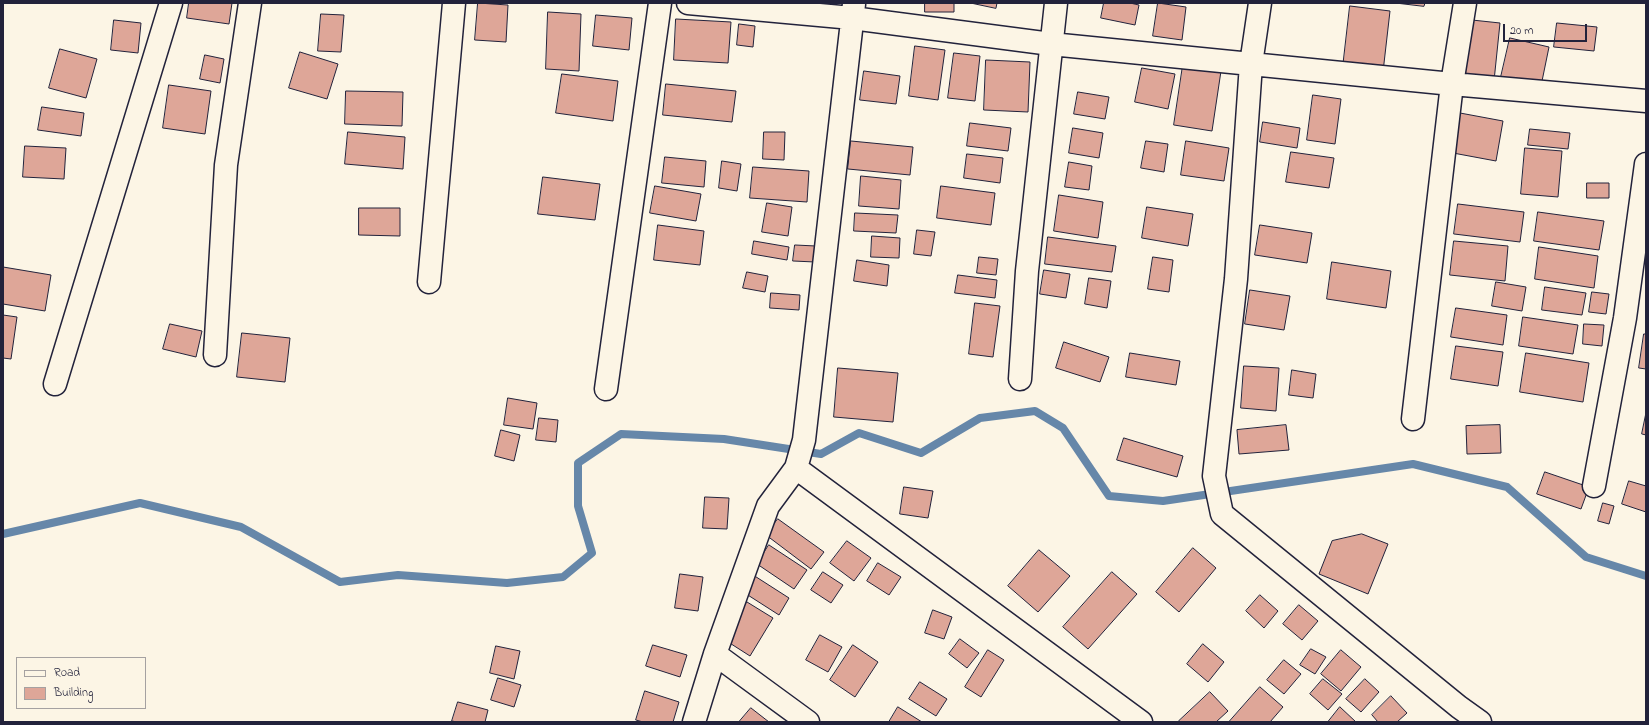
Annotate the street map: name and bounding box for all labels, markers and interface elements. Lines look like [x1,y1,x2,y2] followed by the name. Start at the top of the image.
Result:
[1505,16,1589,42] scale bar
[1510,22,1533,40] text: 20 m
[16,657,146,709] legend
[54,664,80,682] text: Road
[54,684,93,702] text: Building

